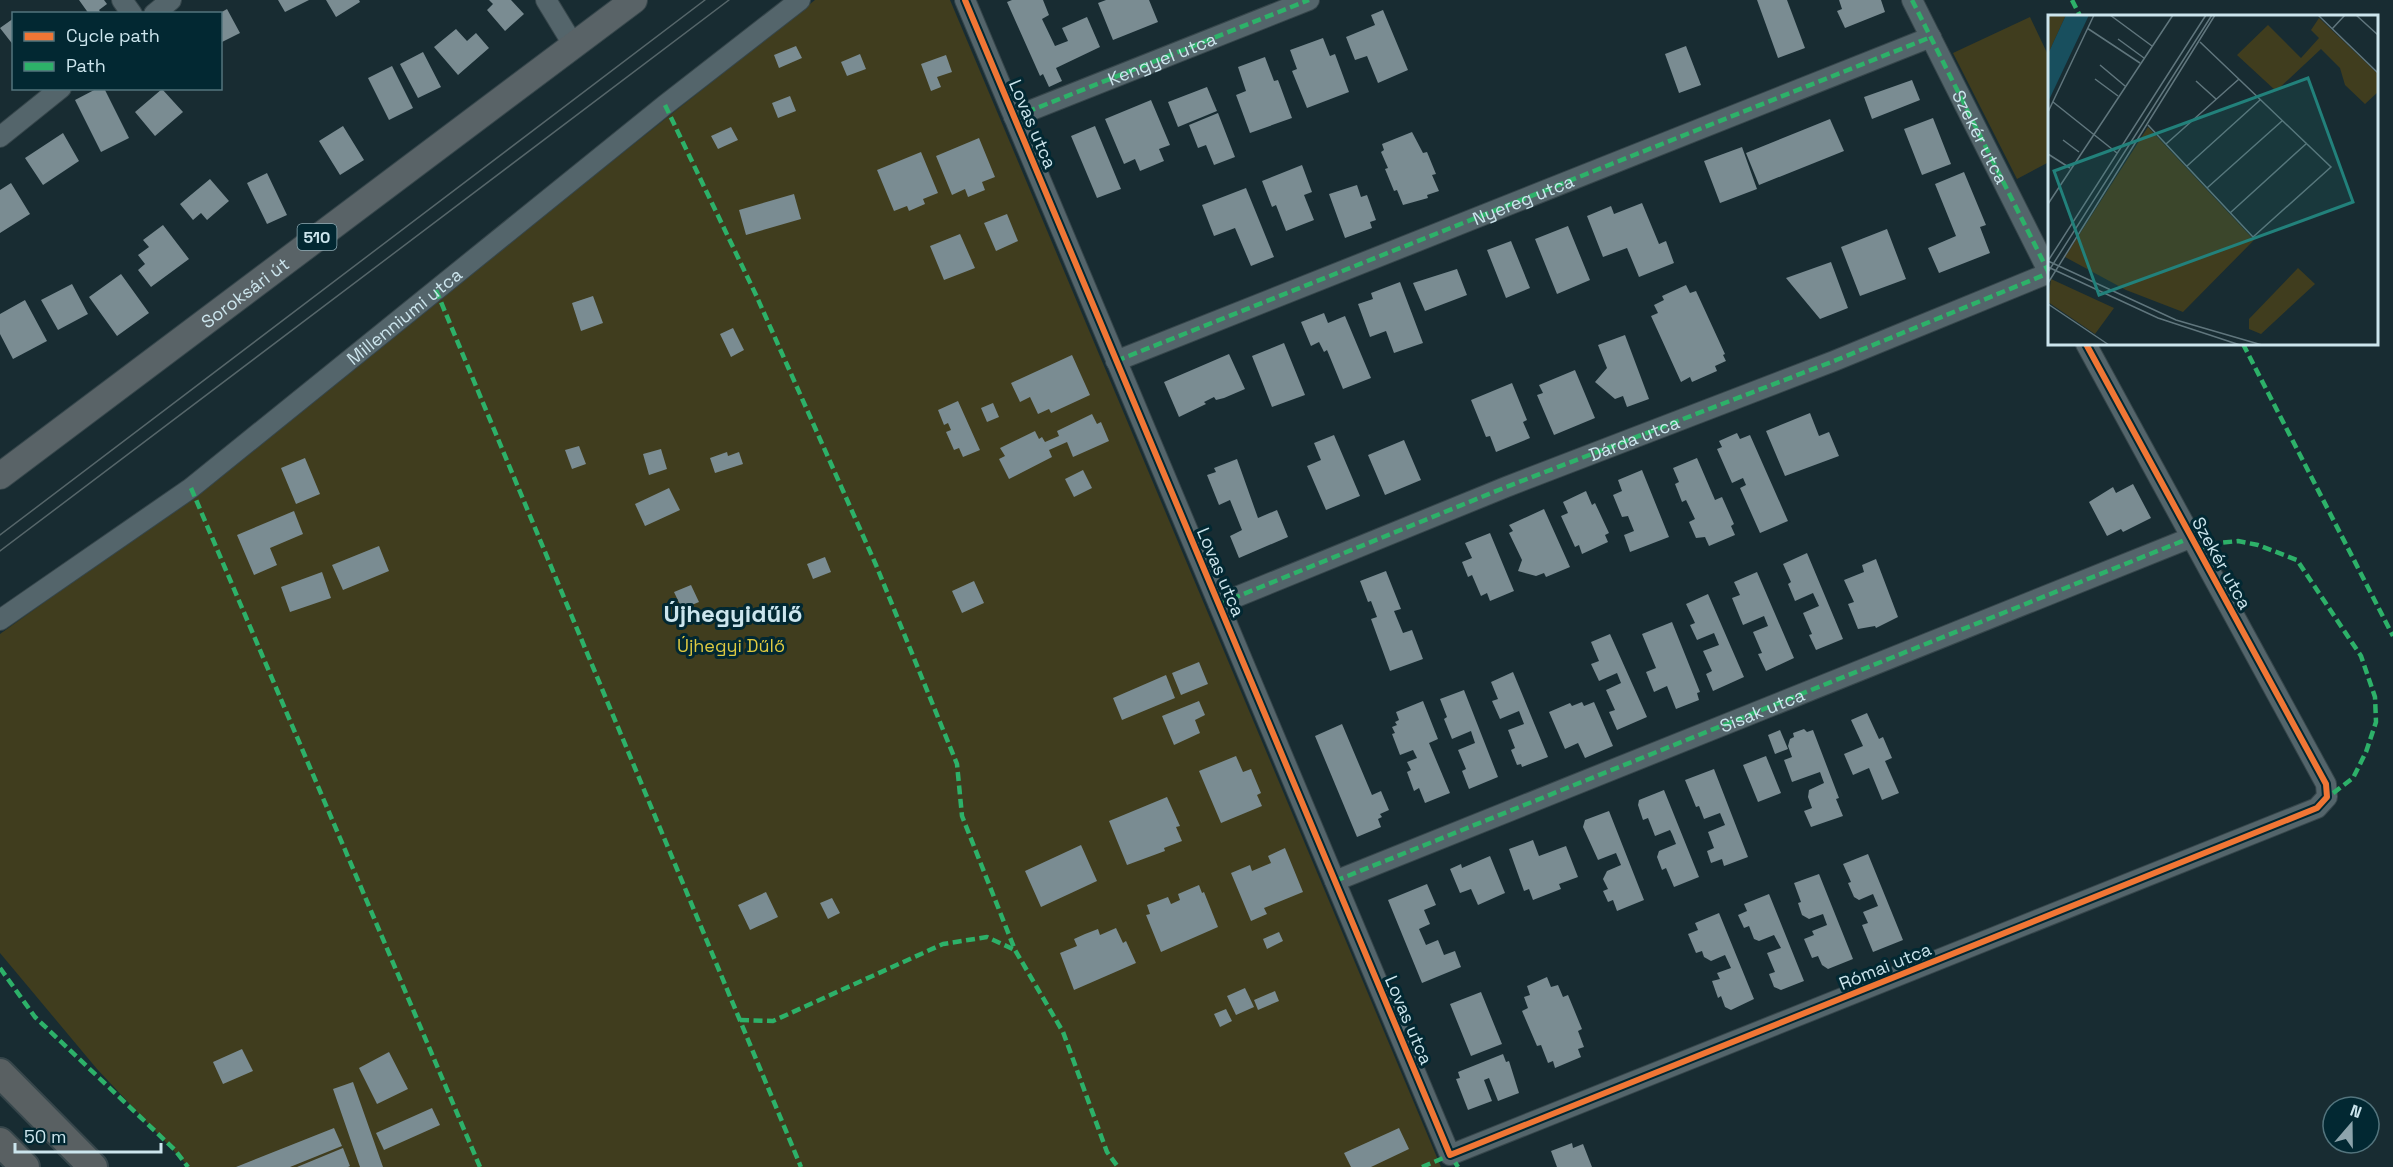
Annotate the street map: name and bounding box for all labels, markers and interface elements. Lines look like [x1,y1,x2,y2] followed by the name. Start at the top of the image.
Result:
[12,12,222,90] legend
[2048,15,2378,345] inset map
[66,24,160,47] text: Cycle path
[1104,27,1219,90] street label: Kengyel utca
[66,54,106,77] text: Path
[1004,76,1062,172] street label: Lovas utca
[1947,86,2014,188] street label: Szekér utca
[1469,169,1577,230] street label: Nyereg utca
[298,224,336,250] road number: 510
[196,252,293,333] street label: Soroksári út
[342,262,466,369] street label: Millenniumi utca
[1585,410,1683,466] street label: Dárda utca
[2187,513,2257,613] street label: Szekér utca
[1192,524,1250,620] street label: Lovas utca
[664,598,802,629] district label: Újhegyidűlő
[677,634,785,657] park label: Újhegyi Dűlő
[1716,682,1808,737] street label: Sisak utca
[1836,937,1934,995] street label: Római utca
[1380,972,1438,1068] street label: Lovas utca
[2321,1095,2381,1155] north arrow
[2347,1100,2365,1123] text: N
[15,1116,160,1154] scale bar
[24,1125,66,1148] text: 50 m

